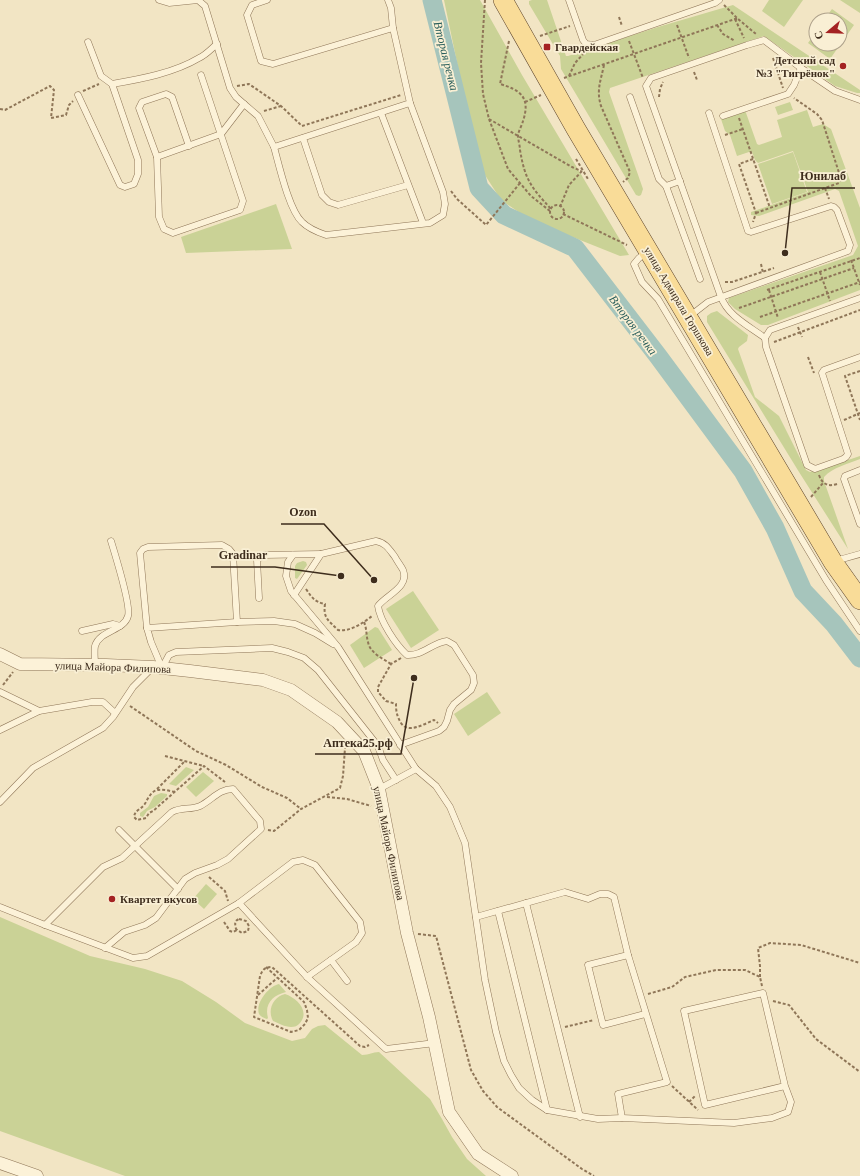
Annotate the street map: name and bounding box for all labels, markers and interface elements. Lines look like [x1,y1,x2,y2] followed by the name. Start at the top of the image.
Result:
[808,12,848,52] north arrow
[431,20,461,92] water label: Вторая речка
[812,29,826,41] text: С
[555,41,618,53] place label: Гвардейская
[542,42,552,52] marker: Гвардейская
[756,54,835,79] place label: Детский сад №3 "Тигрёнок"
[838,61,848,71] marker: Детский сад №3 "Тигрёнок"
[792,164,855,188] callout: Юнилаб
[800,169,846,183] text: Юнилаб
[642,244,716,358] street label: улица Адмирала Горшкова
[606,292,660,358] water label: Вторая речка
[281,500,324,524] callout: Ozon
[289,505,317,519] text: Ozon
[211,543,275,567] callout: Gradinar
[219,548,268,562] text: Gradinar
[55,659,171,675] street label: улица Майора Филипова
[315,730,401,754] callout: Аптека25.рф
[323,736,393,750] text: Аптека25.рф
[371,785,407,901] street label: улица Майора Филипова
[120,893,197,905] place label: Квартет вкусов
[107,894,117,904] marker: Квартет вкусов

